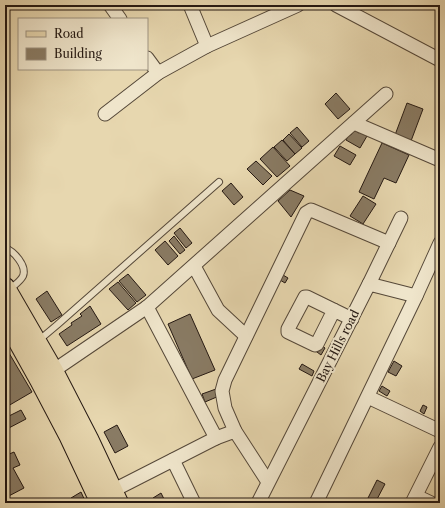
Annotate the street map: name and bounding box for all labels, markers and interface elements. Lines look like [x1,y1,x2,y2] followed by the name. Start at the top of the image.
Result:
[18,18,148,70] legend
[54,26,84,41] text: Road
[54,46,102,61] text: Building
[313,306,363,385] street label: Bay Hills road

